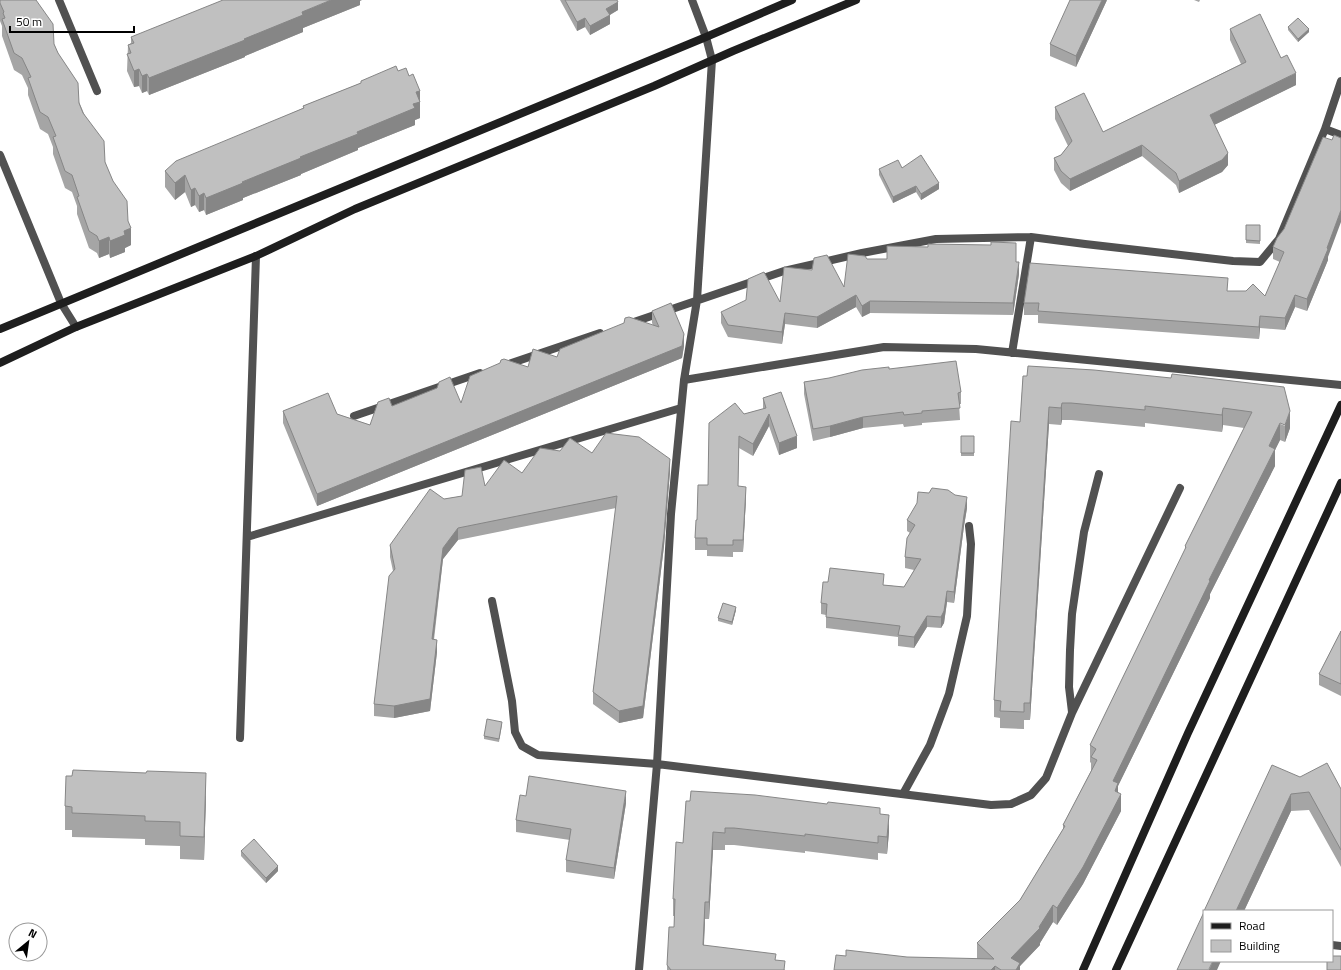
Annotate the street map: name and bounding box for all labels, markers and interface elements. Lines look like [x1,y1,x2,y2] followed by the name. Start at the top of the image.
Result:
[10,8,134,34] scale bar
[16,12,42,31] text: 50 m
[1203,910,1333,962] legend
[1239,916,1265,935] text: Road
[8,922,48,962] north arrow
[26,924,40,942] text: N
[1239,936,1280,955] text: Building

